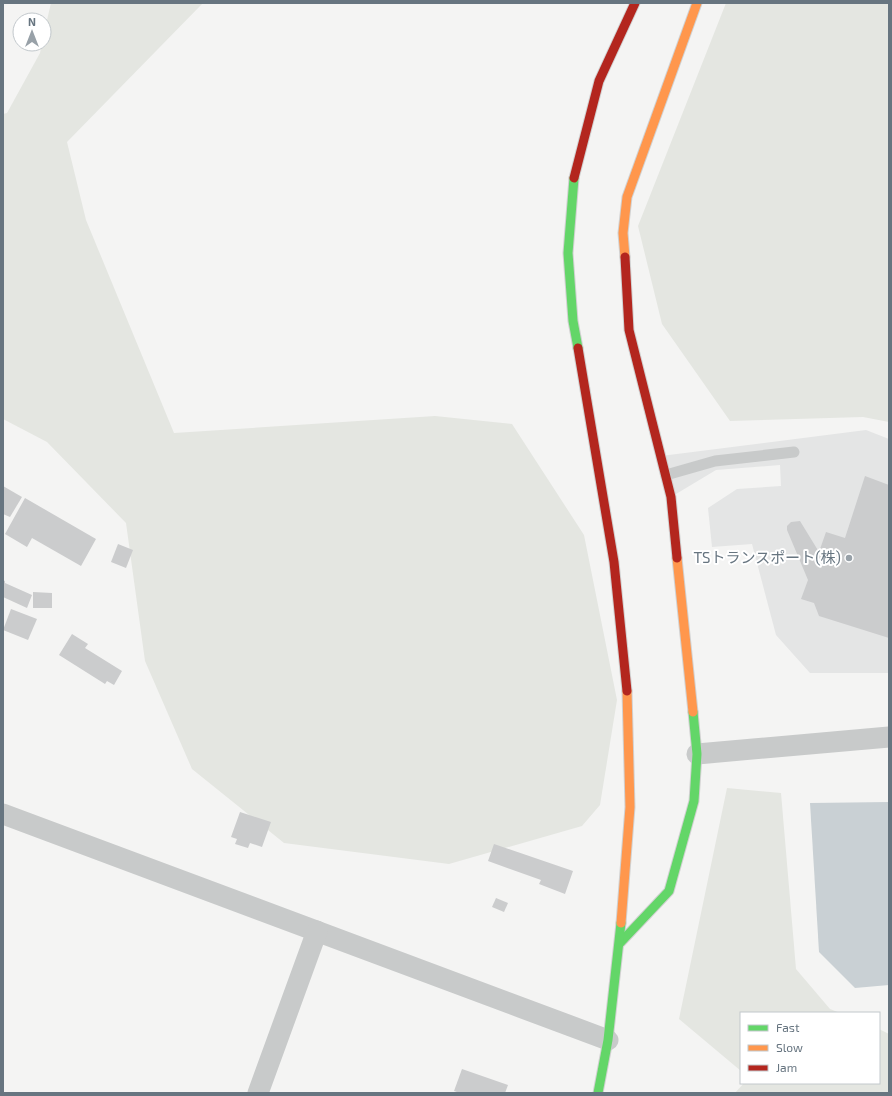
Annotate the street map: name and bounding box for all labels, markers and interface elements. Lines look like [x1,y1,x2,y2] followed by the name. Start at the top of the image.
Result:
[12,12,52,52] north arrow
[28,15,36,28] text: N
[693,548,841,566] place label: TSトランスポート(株)
[844,553,854,563] marker: TSトランスポート(株)
[740,1012,880,1084] legend
[776,1020,800,1034] text: Fast
[776,1040,803,1054] text: Slow
[776,1060,797,1074] text: Jam

